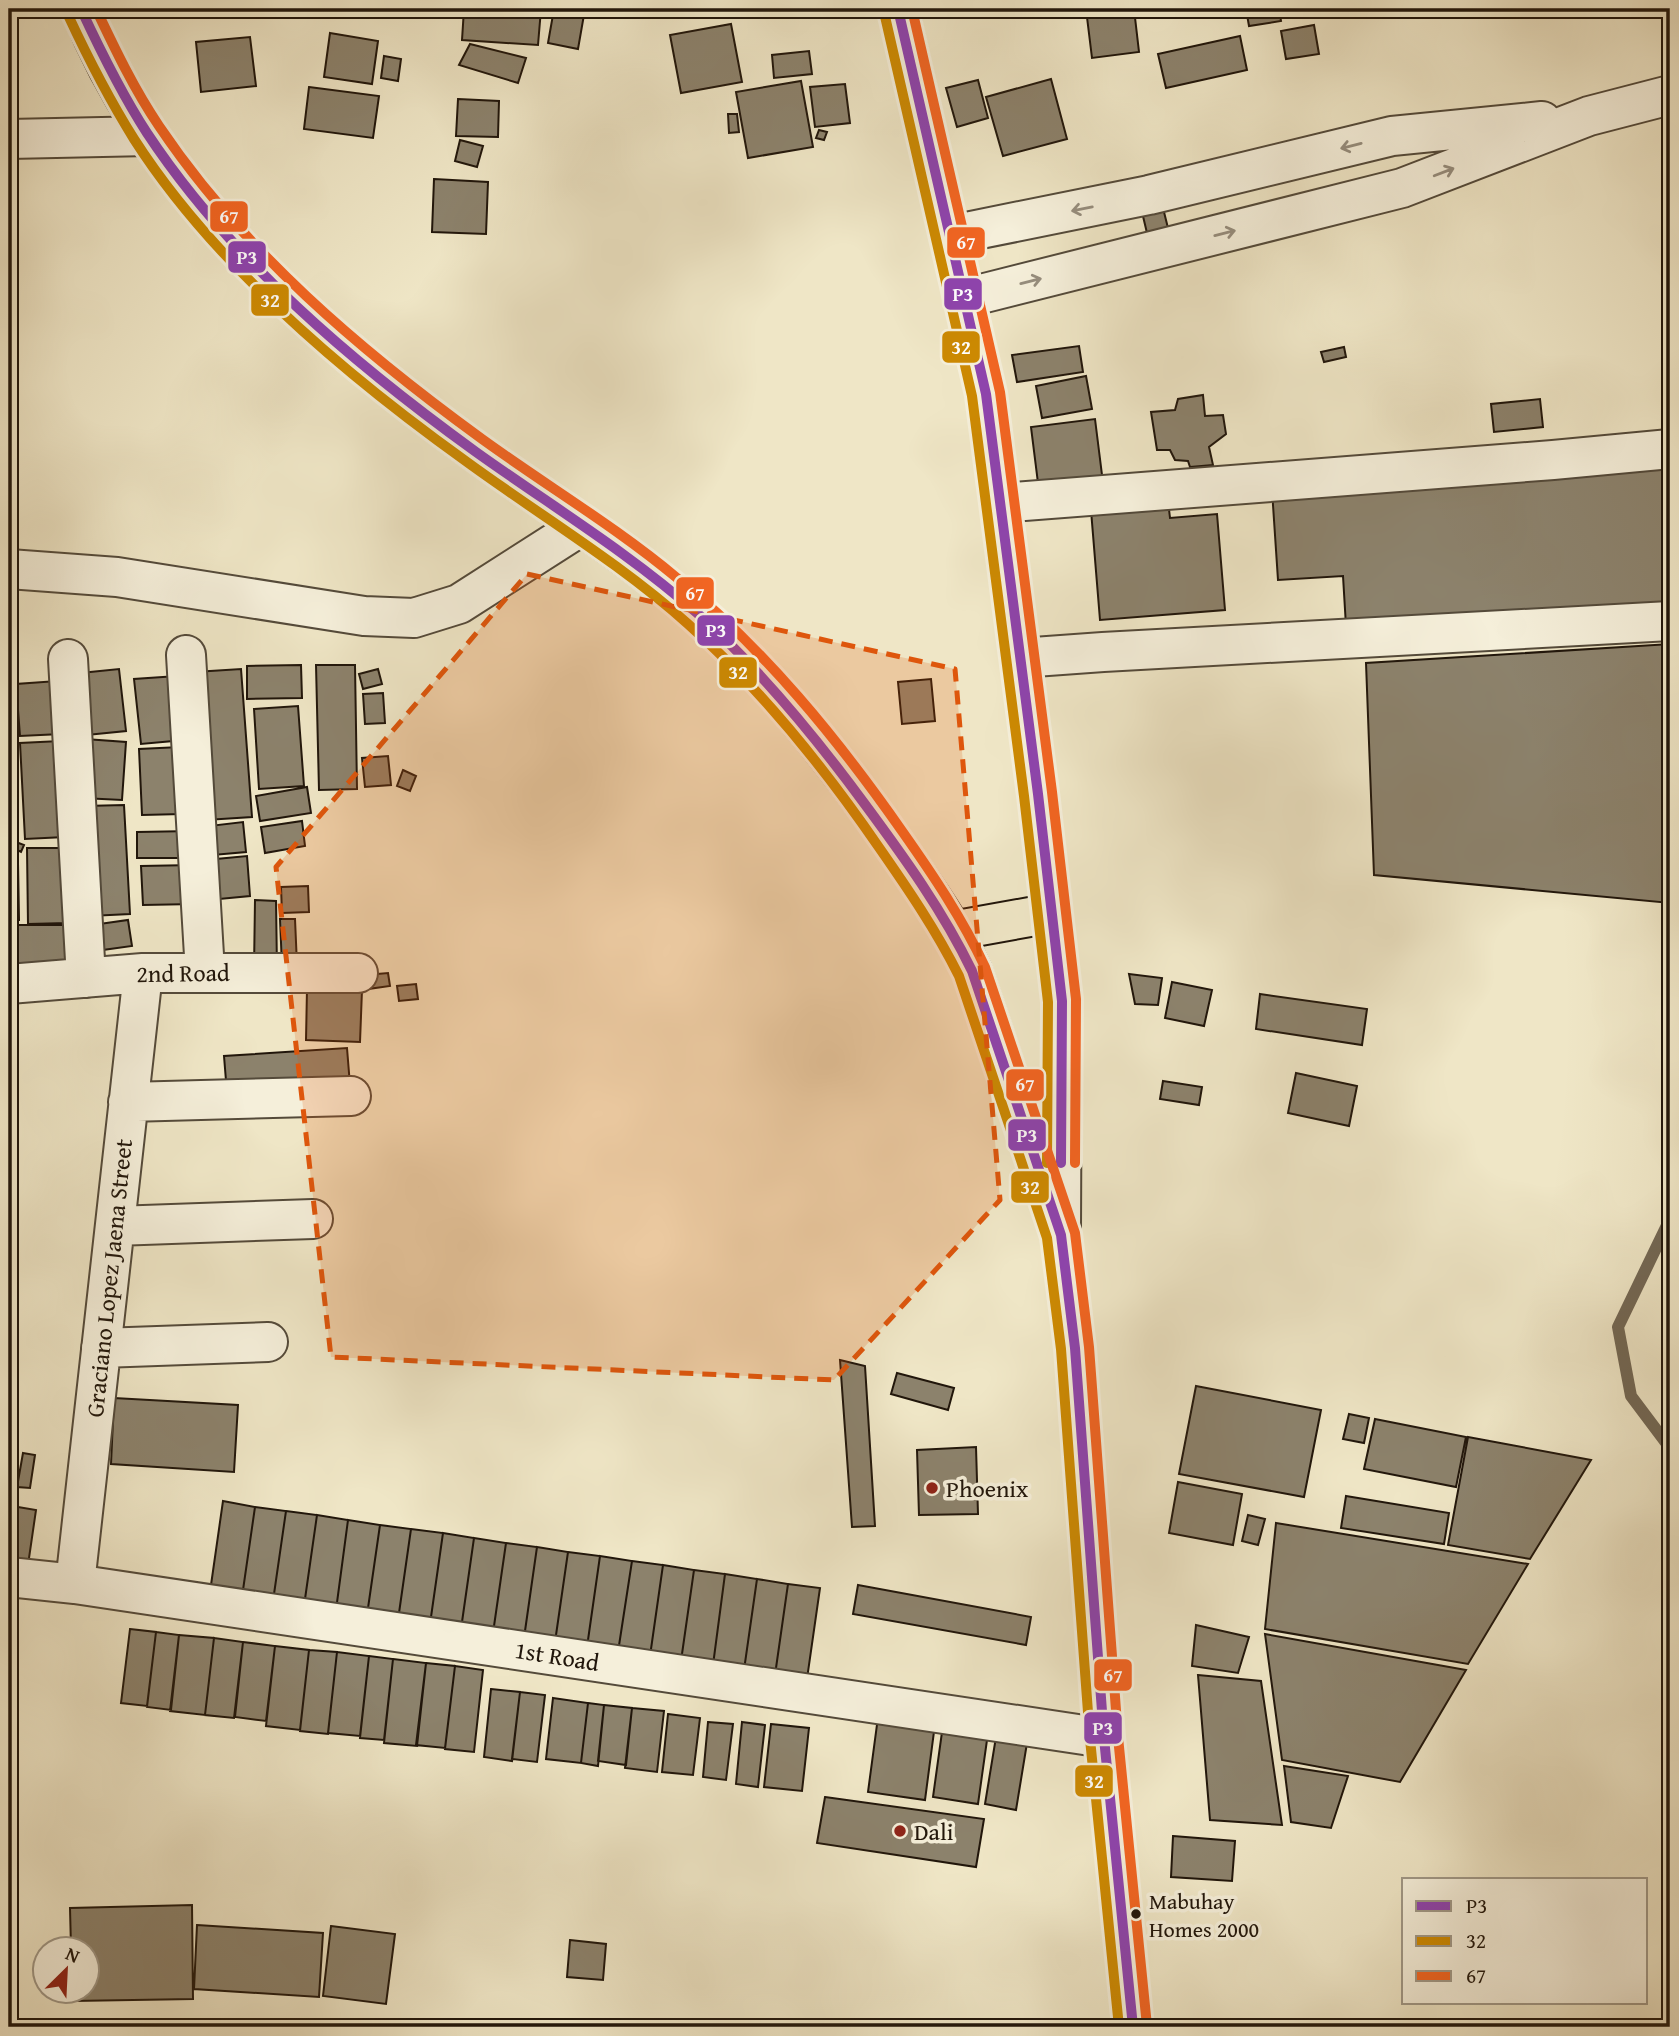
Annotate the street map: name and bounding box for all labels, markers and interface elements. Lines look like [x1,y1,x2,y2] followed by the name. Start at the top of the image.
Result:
[1340,140,1363,153] one-way arrow
[1433,165,1455,178] one-way arrow
[209,200,249,233] line badge: 67
[219,202,239,230] text: 67
[1071,202,1094,216] one-way arrow
[946,226,986,259] line badge: 67
[1213,226,1236,239] one-way arrow
[956,228,976,256] text: 67
[227,240,267,274] line badge: P3
[237,243,257,271] text: P3
[1019,274,1042,287] one-way arrow
[943,277,983,311] line badge: P3
[953,280,973,308] text: P3
[250,283,290,317] line badge: 32
[260,286,280,314] text: 32
[941,330,981,364] line badge: 32
[951,333,971,361] text: 32
[675,576,715,610] line badge: 67
[685,579,705,607] text: 67
[696,614,736,647] line badge: P3
[706,616,726,644] text: P3
[718,656,758,689] line badge: 32
[728,658,748,686] text: 32
[136,955,230,991] street label: 2nd Road
[1005,1068,1045,1102] line badge: 67
[1015,1070,1035,1098] text: 67
[1007,1118,1047,1152] line badge: P3
[1017,1121,1037,1149] text: P3
[77,1137,141,1419] street label: Graciano Lopez Jaena Street
[1010,1170,1050,1204] line badge: 32
[1020,1173,1040,1201] text: 32
[946,1471,1029,1506] place label: Phoenix
[924,1480,940,1496] marker: Phoenix
[512,1632,602,1680] street label: 1st Road
[1093,1658,1133,1692] line badge: 67
[1103,1661,1123,1689] text: 67
[1083,1711,1123,1745] line badge: P3
[1093,1714,1113,1742] text: P3
[1074,1764,1114,1798] line badge: 32
[1084,1767,1104,1795] text: 32
[914,1814,954,1849] place label: Dali
[892,1823,908,1839] marker: Dali
[1402,1878,1648,2004] legend
[1149,1885,1259,1945] place label: Mabuhay Homes 2000
[1466,1890,1487,1921] text: P3
[1129,1907,1143,1921] marker: Mabuhay Homes 2000
[1466,1925,1486,1956] text: 32
[32,1934,102,2004] north arrow
[61,1939,85,1970] text: N
[1466,1960,1486,1991] text: 67

